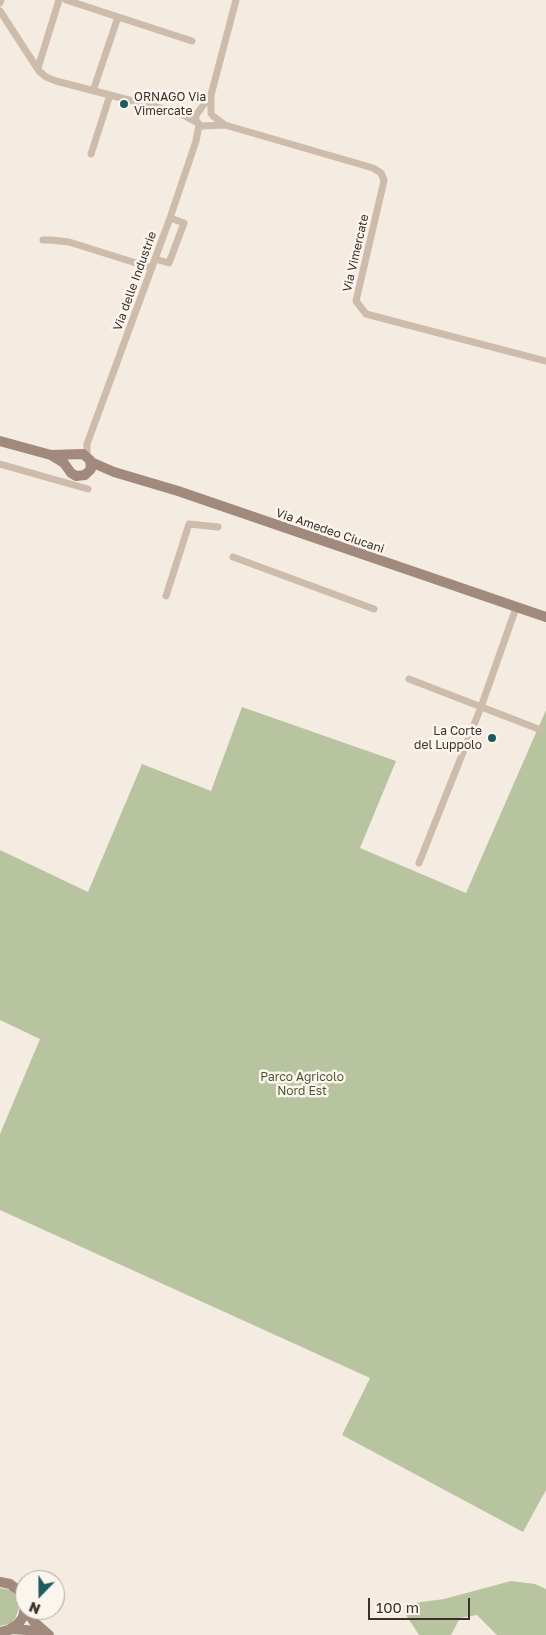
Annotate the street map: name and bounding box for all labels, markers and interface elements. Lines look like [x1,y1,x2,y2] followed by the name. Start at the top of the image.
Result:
[134,90,206,118] place label: ORNAGO Via Vimercate
[118,98,130,110] marker: ORNAGO Via Vimercate
[340,213,372,293] street label: Via Vimercate
[110,229,160,333] street label: Via delle Industrie
[274,506,386,556] street label: Via Amedeo Ciucani
[414,724,482,752] place label: La Corte del Luppolo
[486,732,498,744] marker: La Corte del Luppolo
[260,1070,344,1098] park label: Parco Agricolo Nord Est
[15,1570,65,1620] north arrow
[371,1588,474,1620] scale bar
[376,1598,419,1616] text: 100 m
[26,1599,43,1618] text: N

